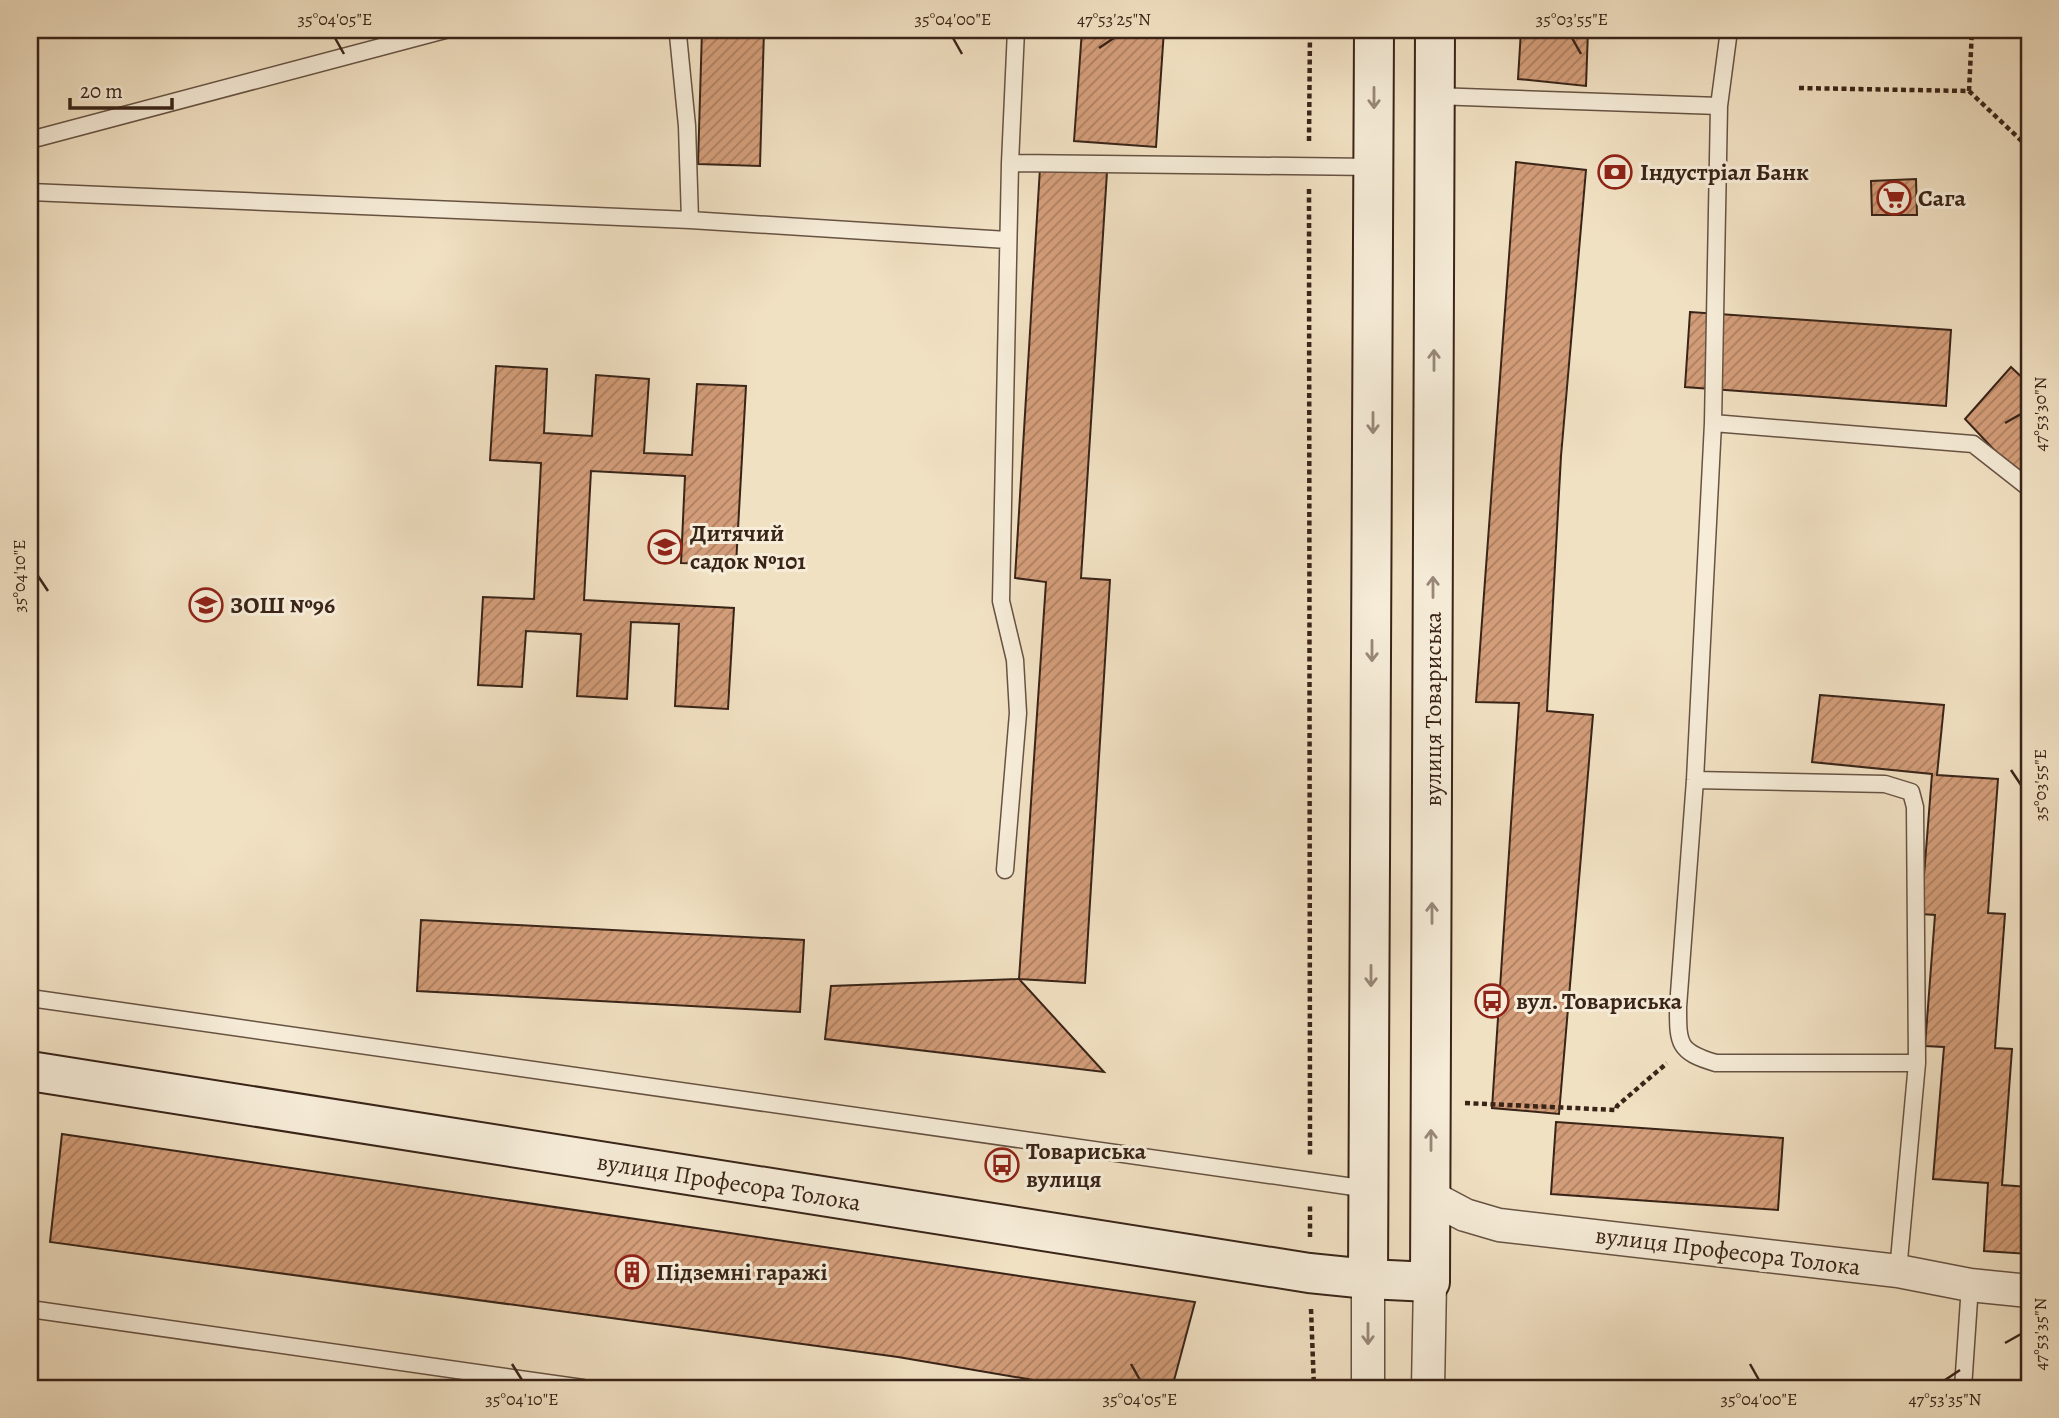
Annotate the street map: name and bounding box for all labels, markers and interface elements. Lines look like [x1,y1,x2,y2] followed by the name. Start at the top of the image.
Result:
[298,7,372,31] text: 35°04'05"E
[915,7,991,31] text: 35°04'00"E
[1077,7,1151,31] text: 47°53'25"N
[1536,7,1608,31] text: 35°03'55"E
[70,66,172,110] scale bar
[80,77,123,105] text: 20 m
[1367,86,1381,109] one-way arrow
[1596,153,1634,191] bank icon: Індустріал Банк
[1640,156,1809,188] place label: Індустріал Банк
[1875,179,1913,217] supermarket icon: Сага
[1918,182,1967,214] place label: Сага
[1427,348,1441,371] one-way arrow
[2028,376,2052,451] text: 47°53'30"N
[1366,412,1380,435] one-way arrow
[690,517,806,577] place label: Дитячий садок №101
[646,528,684,566] school or university icon: Дитячий садок №101
[7,539,31,613] text: 35°04'10"E
[1426,576,1440,599] one-way arrow
[187,586,225,624] school or university icon: ЗОШ №96
[230,589,335,621] place label: ЗОШ №96
[1417,612,1449,806] street label: вулиця Товариська
[1365,639,1379,662] one-way arrow
[2028,749,2052,821] text: 35°03'55"E
[1425,901,1439,924] one-way arrow
[1364,965,1377,988] one-way arrow
[1473,982,1511,1020] bus stop icon: вул. Товариська
[1516,985,1683,1017] place label: вул. Товариська
[1424,1129,1438,1152] one-way arrow
[1026,1135,1147,1195] place label: Товариська вулиця
[595,1145,863,1219] street label: вулиця Професора Толока
[983,1146,1021,1184] bus stop icon: Товариська вулиця
[1594,1219,1862,1283] street label: вулиця Професора Толока
[613,1253,651,1291] building icon: Підземні гаражі
[656,1256,827,1288] place label: Підземні гаражі
[2028,1297,2052,1371] text: 47°53'35"N
[1361,1322,1375,1345] one-way arrow
[485,1387,559,1411] text: 35°04'10"E
[1103,1387,1177,1411] text: 35°04'05"E
[1721,1387,1797,1411] text: 35°04'00"E
[1908,1387,1982,1411] text: 47°53'35"N

